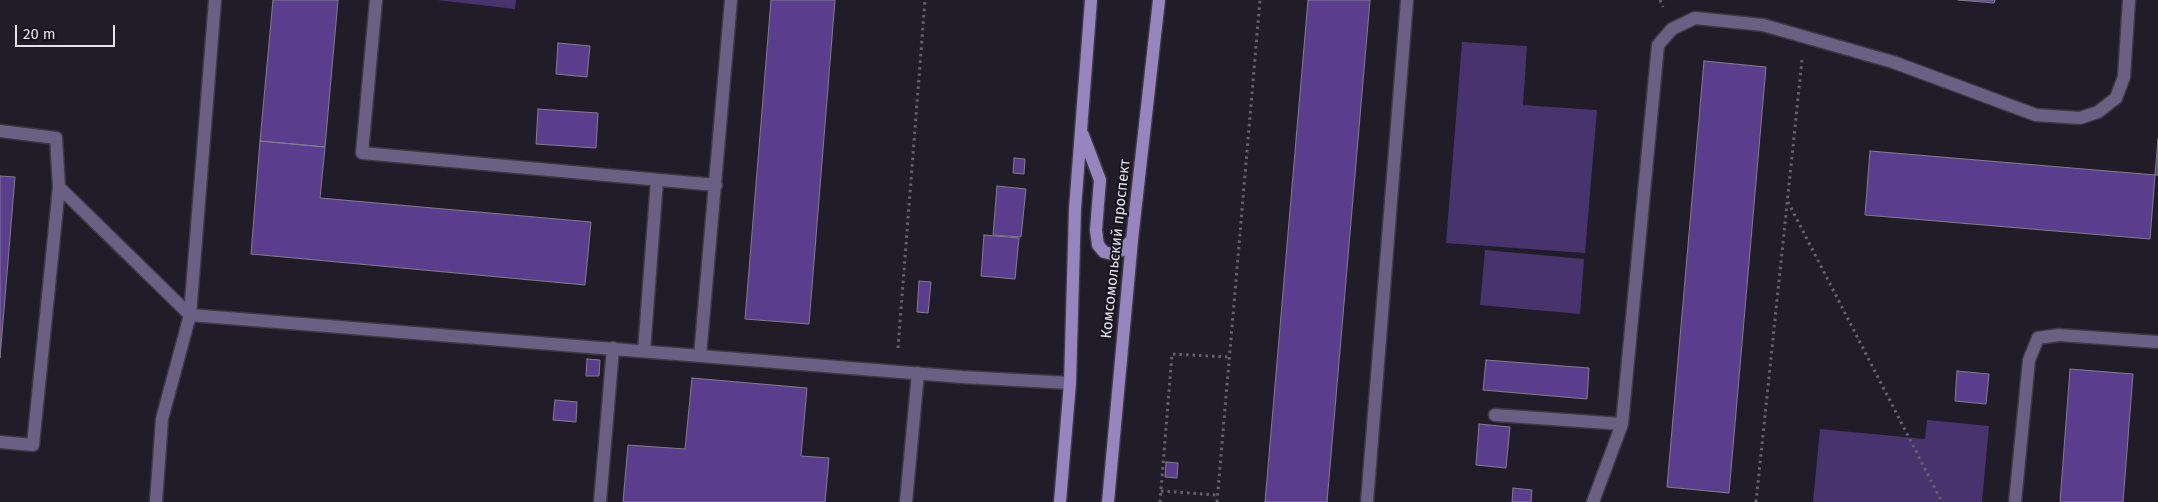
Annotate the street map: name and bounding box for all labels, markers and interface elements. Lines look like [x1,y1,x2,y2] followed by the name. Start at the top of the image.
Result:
[18,15,118,47] scale bar
[23,25,56,43] text: 20 m
[1098,158,1134,340] street label: Комсомольский проспект

